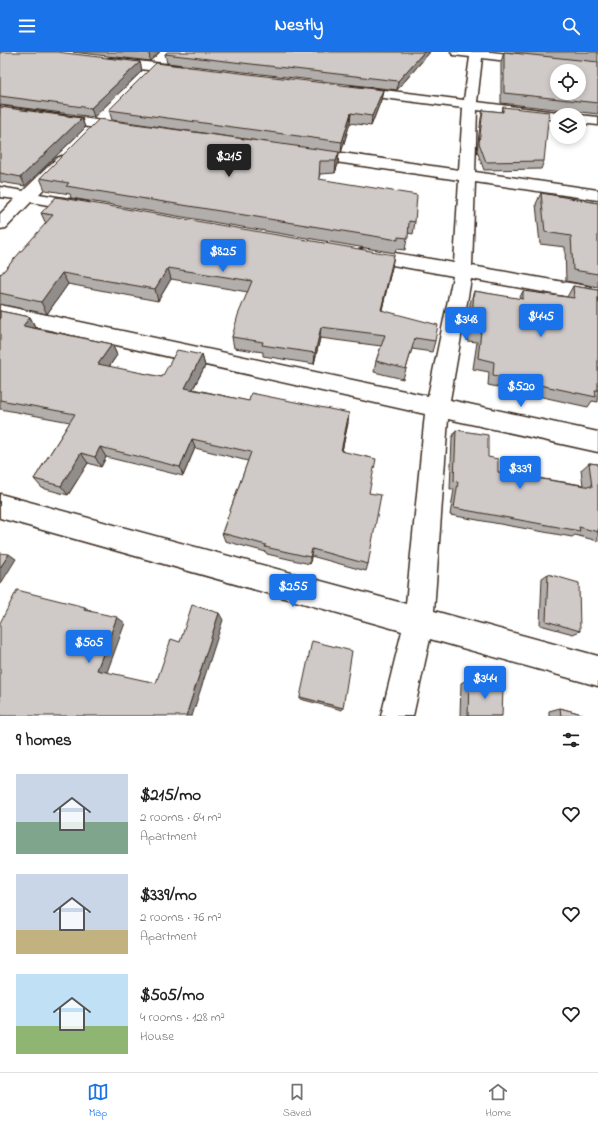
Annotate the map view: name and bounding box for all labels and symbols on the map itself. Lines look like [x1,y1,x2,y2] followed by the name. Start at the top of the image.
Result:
[205,144,253,178] pin: $215
[199,239,247,273] pin: $825
[517,304,565,338] pin: $445
[442,307,490,341] pin: $348
[497,374,545,408] pin: $520
[496,456,544,490] pin: $339
[269,574,317,608] pin: $255
[65,630,113,664] pin: $505
[461,666,509,700] pin: $344

